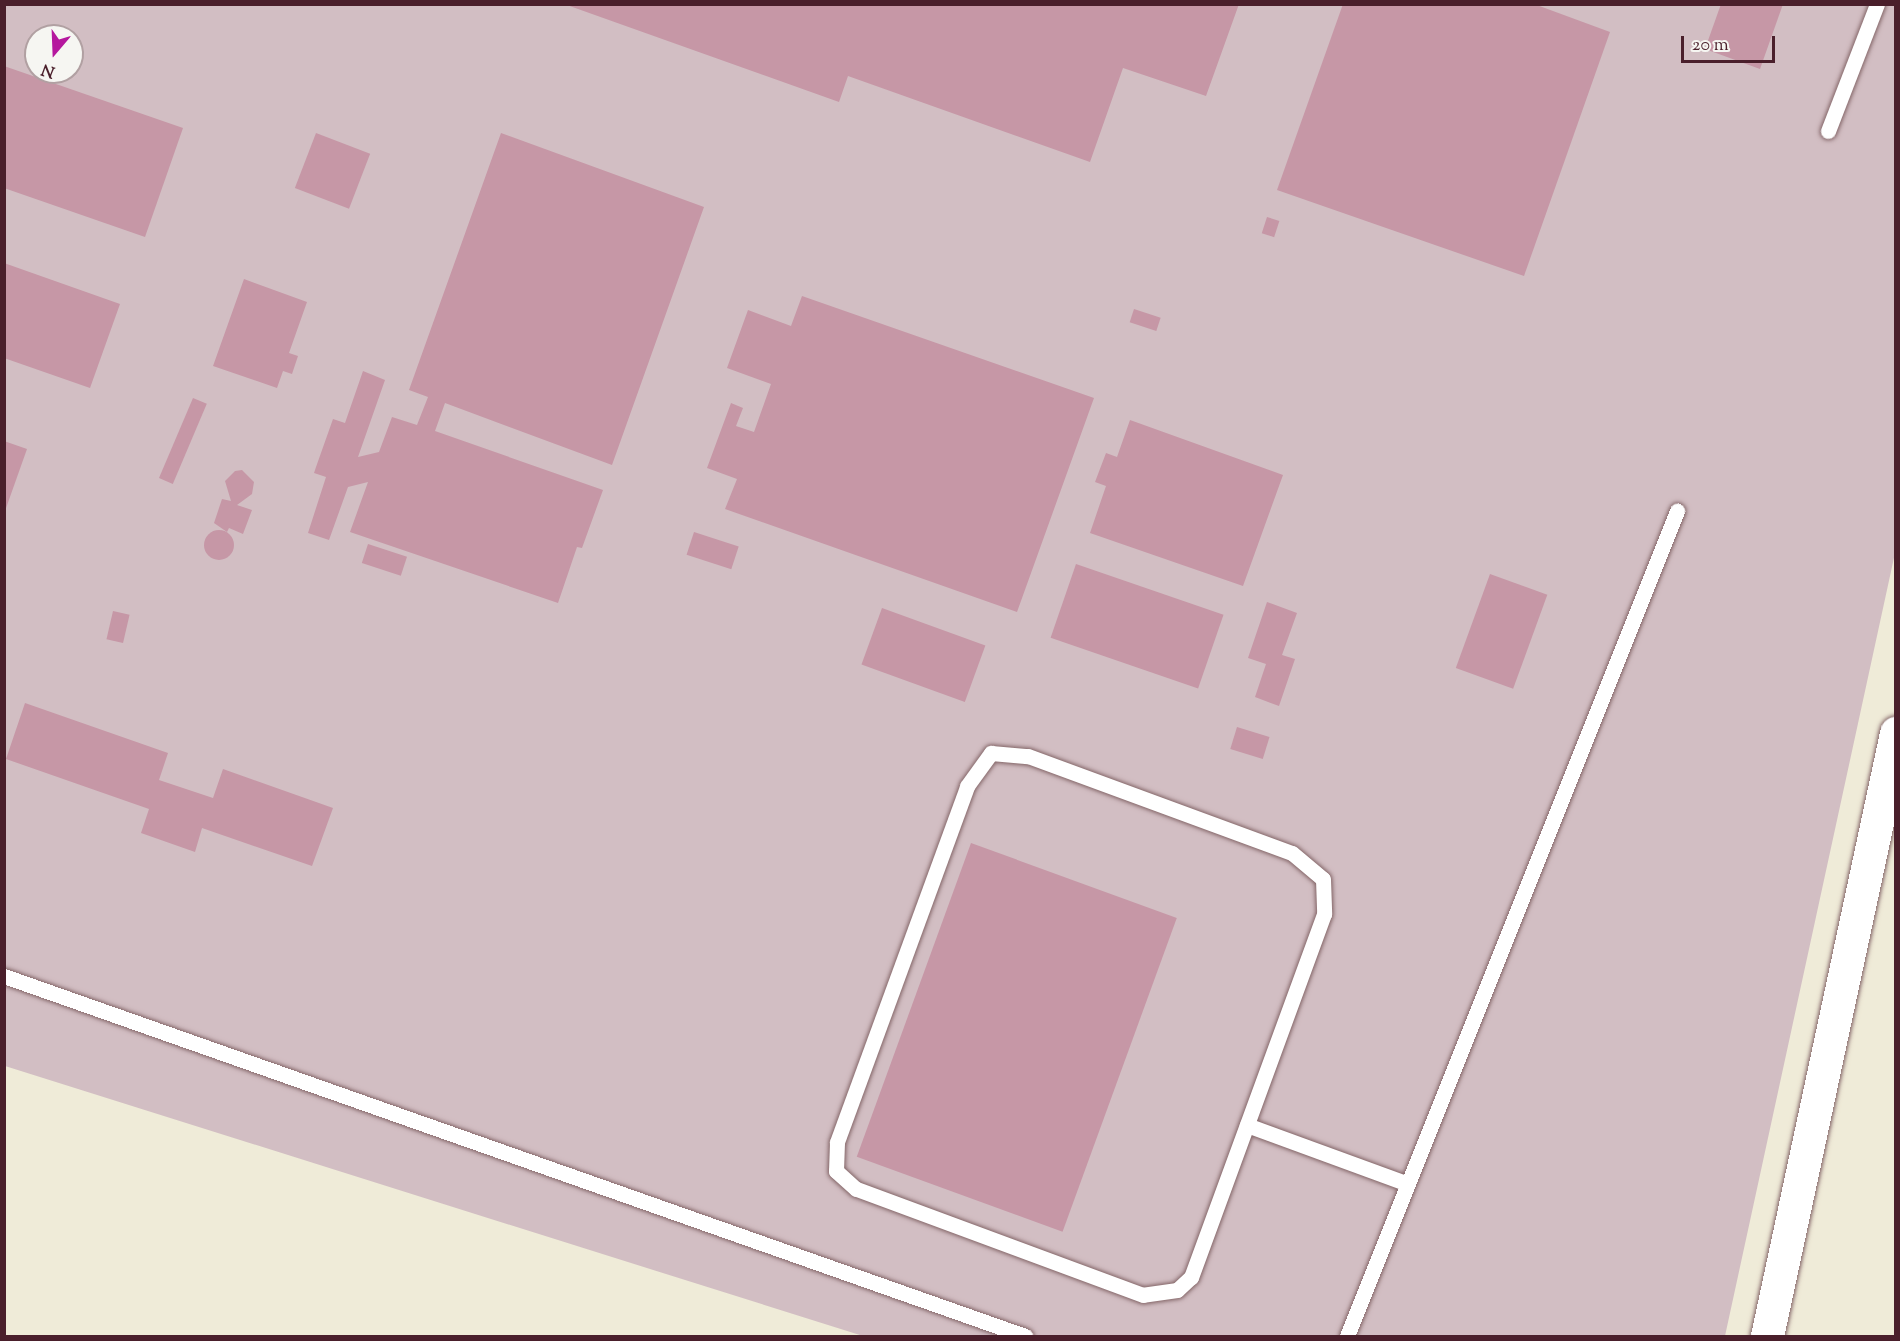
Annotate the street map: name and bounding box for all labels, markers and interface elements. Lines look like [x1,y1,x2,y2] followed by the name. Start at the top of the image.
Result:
[24,24,84,84] north arrow
[1684,24,1778,62] scale bar
[1692,33,1729,59] text: 20 m
[39,57,58,83] text: N

